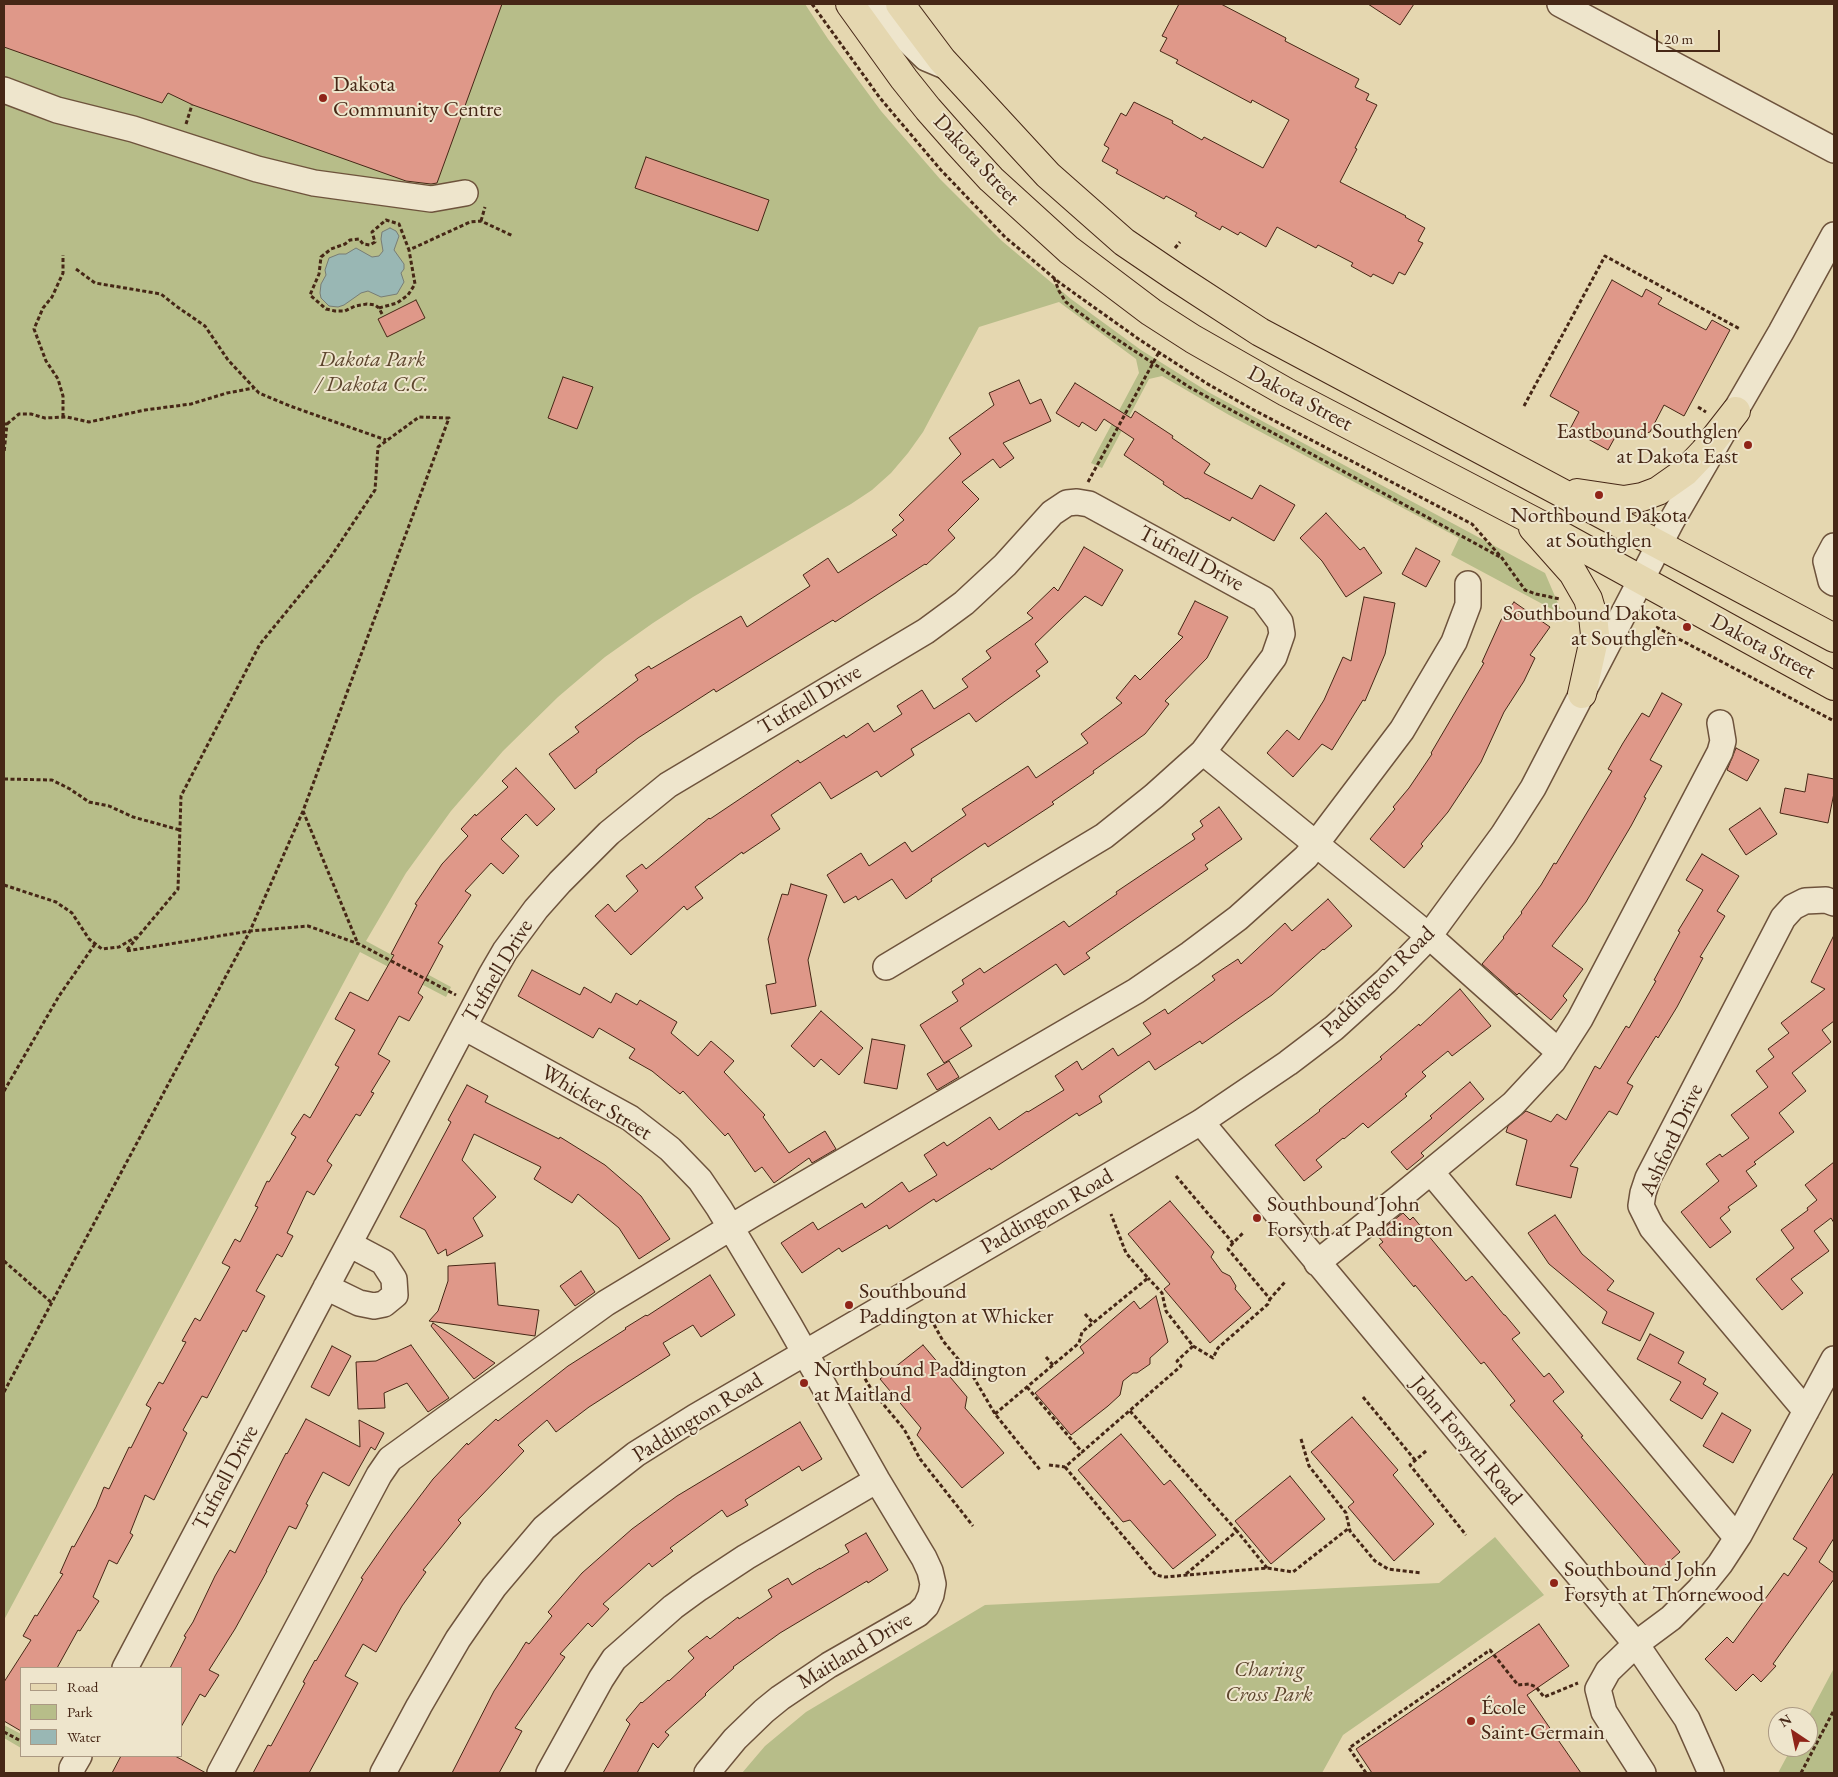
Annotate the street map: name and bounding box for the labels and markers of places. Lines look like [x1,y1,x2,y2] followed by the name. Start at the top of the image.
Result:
[333,72,502,124] place label: Dakota Community Centre
[317,92,329,104] marker: Dakota Community Centre
[1556,419,1738,471] place label: Eastbound Southglen at Dakota East
[1742,439,1754,451] marker: Eastbound Southglen at Dakota East
[1593,489,1605,501] marker: Northbound Dakota at Southglen
[1510,503,1688,554] place label: Northbound Dakota at Southglen
[1503,601,1677,652] place label: Southbound Dakota at Southglen
[1681,621,1693,633] marker: Southbound Dakota at Southglen
[1267,1192,1453,1244] place label: Southbound John Forsyth at Paddington
[1251,1212,1263,1224] marker: Southbound John Forsyth at Paddington
[859,1279,1054,1330] place label: Southbound Paddington at Whicker
[843,1299,855,1311] marker: Southbound Paddington at Whicker
[814,1357,1027,1408] place label: Northbound Paddington at Maitland
[798,1377,810,1389] marker: Northbound Paddington at Maitland
[1564,1557,1764,1608] place label: Southbound John Forsyth at Thornewood
[1548,1577,1560,1589] marker: Southbound John Forsyth at Thornewood
[1481,1695,1605,1746] place label: École Saint-Germain
[1465,1715,1477,1727] marker: École Saint-Germain

